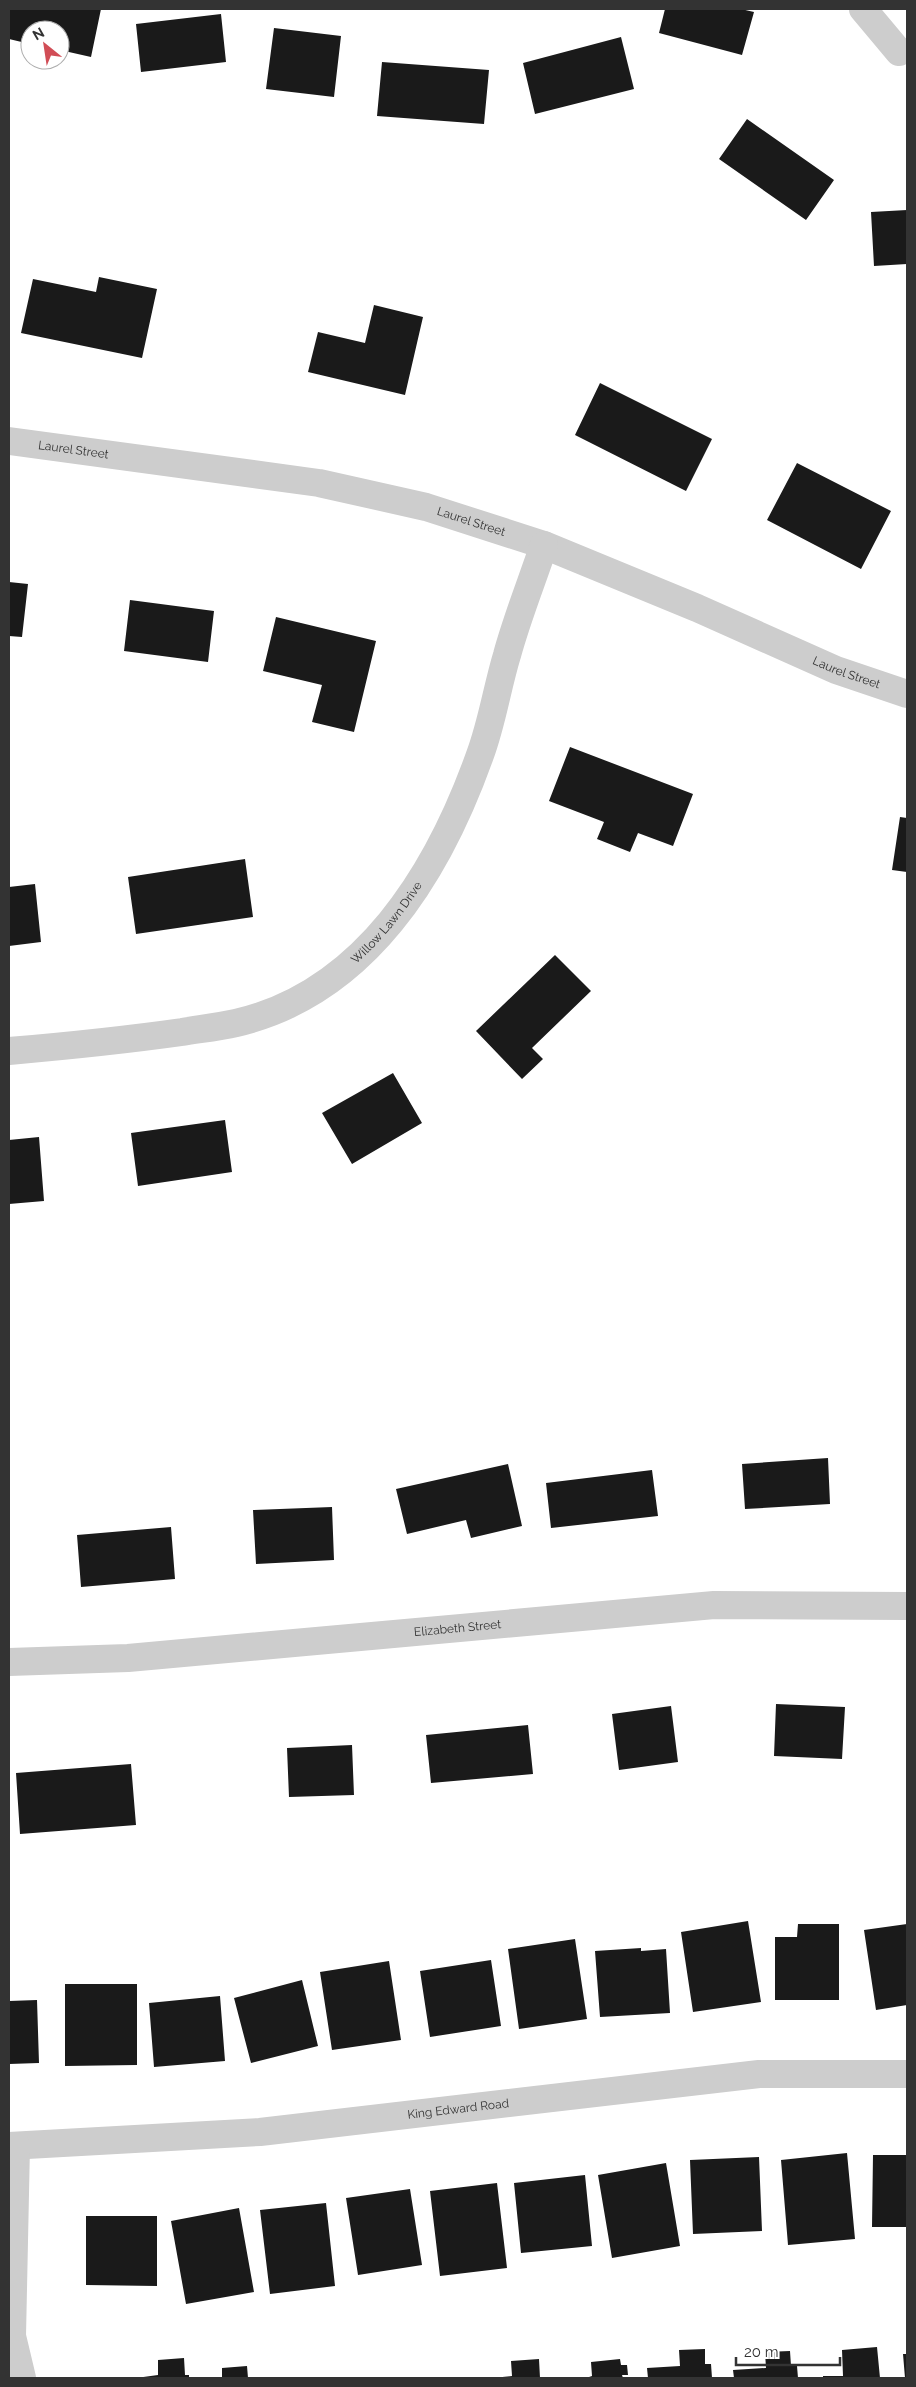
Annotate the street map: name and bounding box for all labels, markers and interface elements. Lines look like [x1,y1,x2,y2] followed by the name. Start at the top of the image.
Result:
[20,20,70,70] north arrow
[30,24,47,43] text: N
[37,438,110,461] street label: Laurel Street
[435,504,507,539] street label: Laurel Street
[811,654,882,691] street label: Laurel Street
[348,879,425,967] street label: Willow Lawn Drive
[413,1617,502,1639] street label: Elizabeth Street
[407,2096,510,2122] street label: King Edward Road
[736,2334,840,2366] scale bar
[744,2343,779,2361] text: 20 m

